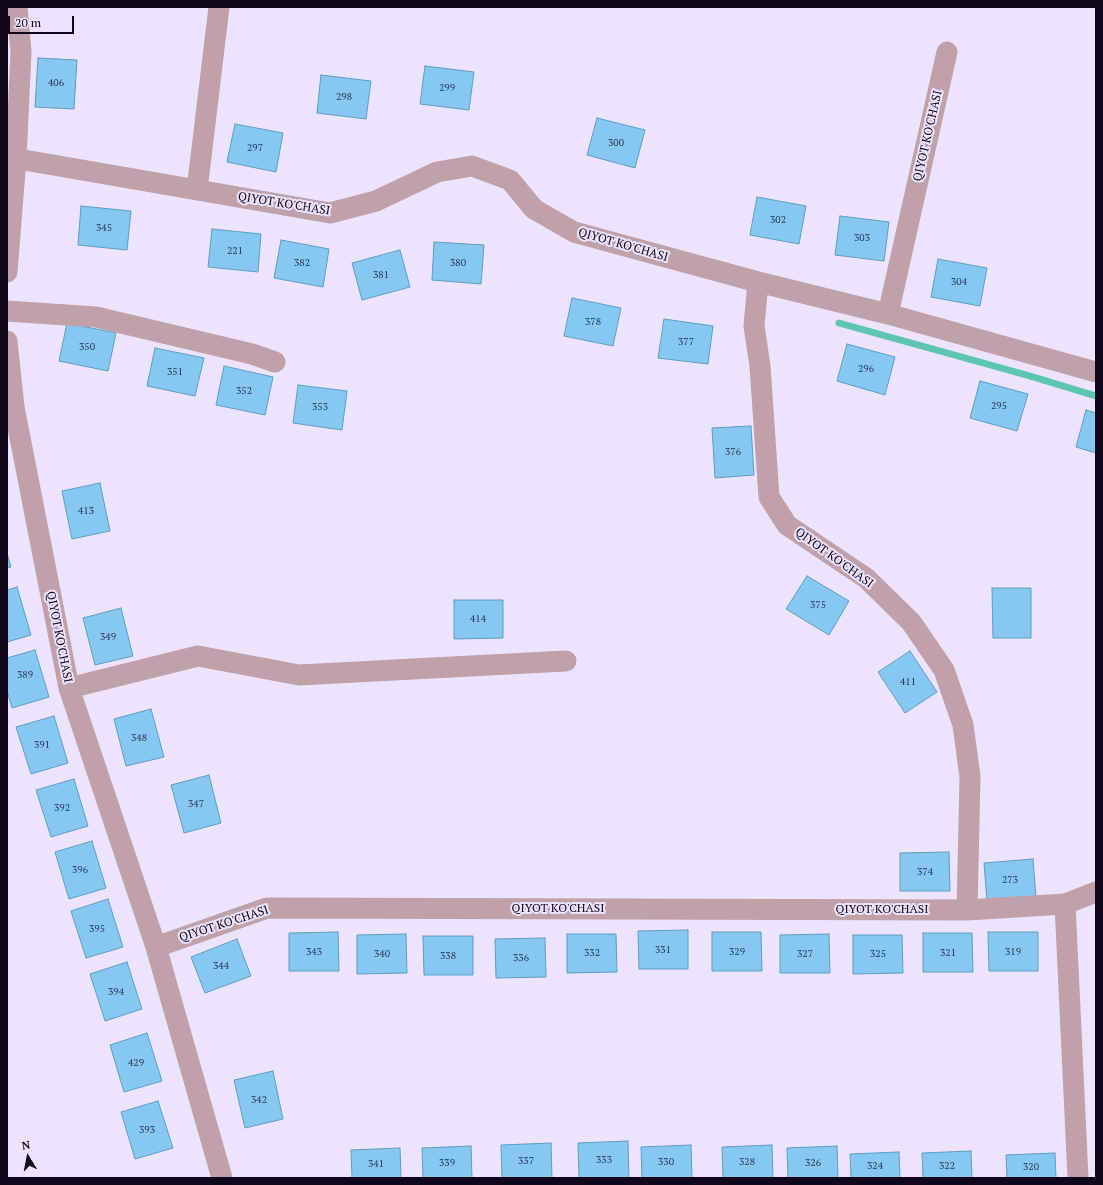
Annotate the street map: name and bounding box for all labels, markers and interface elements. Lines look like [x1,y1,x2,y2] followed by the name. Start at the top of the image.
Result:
[10,8,76,34] scale bar
[15,15,41,30] text: 20 m
[48,77,64,89] house number: 406
[439,82,455,94] house number: 299
[911,89,945,183] street label: QIYOT KO'CHASI
[336,91,352,103] house number: 298
[608,137,624,149] house number: 300
[247,142,263,154] house number: 297
[237,190,331,218] street label: QIYOT KO'CHASI
[770,214,786,226] house number: 302
[96,222,112,234] house number: 345
[576,225,670,265] street label: QIYOT KO'CHASI
[854,232,870,244] house number: 303
[227,245,243,257] house number: 221
[294,257,310,269] house number: 382
[450,257,466,269] house number: 380
[373,269,389,281] house number: 381
[951,276,967,288] house number: 304
[585,316,601,328] house number: 378
[678,336,694,348] house number: 377
[79,341,95,353] house number: 350
[858,363,874,375] house number: 296
[167,366,183,378] house number: 351
[236,385,252,397] house number: 352
[991,400,1007,412] house number: 295
[312,401,328,413] house number: 353
[725,446,741,458] house number: 376
[78,505,94,517] house number: 413
[792,525,876,591] street label: QIYOT KO'CHASI
[43,590,75,684] street label: QIYOT KO'CHASI
[810,599,826,611] house number: 375
[470,613,486,625] house number: 414
[100,631,116,643] house number: 349
[17,669,33,681] house number: 389
[900,676,916,688] house number: 411
[131,732,147,744] house number: 348
[34,739,50,751] house number: 391
[188,798,204,810] house number: 347
[54,802,70,814] house number: 392
[72,864,88,876] house number: 396
[917,866,933,878] house number: 374
[1002,874,1018,886] house number: 273
[512,902,604,916] street label: QIYOT KO'CHASI
[178,903,270,945] street label: QIYOT KO'CHASI
[836,903,928,917] street label: QIYOT KO'CHASI
[89,923,105,935] house number: 395
[655,944,671,956] house number: 331
[306,946,322,958] house number: 343
[729,946,745,958] house number: 329
[1005,946,1021,958] house number: 319
[584,947,600,959] house number: 332
[940,947,956,959] house number: 321
[374,948,390,960] house number: 340
[797,948,813,960] house number: 327
[870,948,886,960] house number: 325
[440,950,456,962] house number: 338
[513,952,529,964] house number: 336
[213,960,229,972] house number: 344
[108,986,124,998] house number: 394
[128,1057,144,1069] house number: 429
[251,1094,267,1106] house number: 342
[139,1124,155,1136] house number: 393
[8,1137,48,1177] north arrow
[21,1138,31,1153] text: N
[596,1154,612,1166] house number: 333
[518,1155,534,1167] house number: 337
[658,1156,674,1168] house number: 330
[739,1156,755,1168] house number: 328
[439,1157,455,1169] house number: 339
[805,1157,821,1169] house number: 326
[368,1158,384,1170] house number: 341
[867,1160,883,1172] house number: 324
[939,1160,955,1172] house number: 322
[1023,1161,1039,1173] house number: 320

